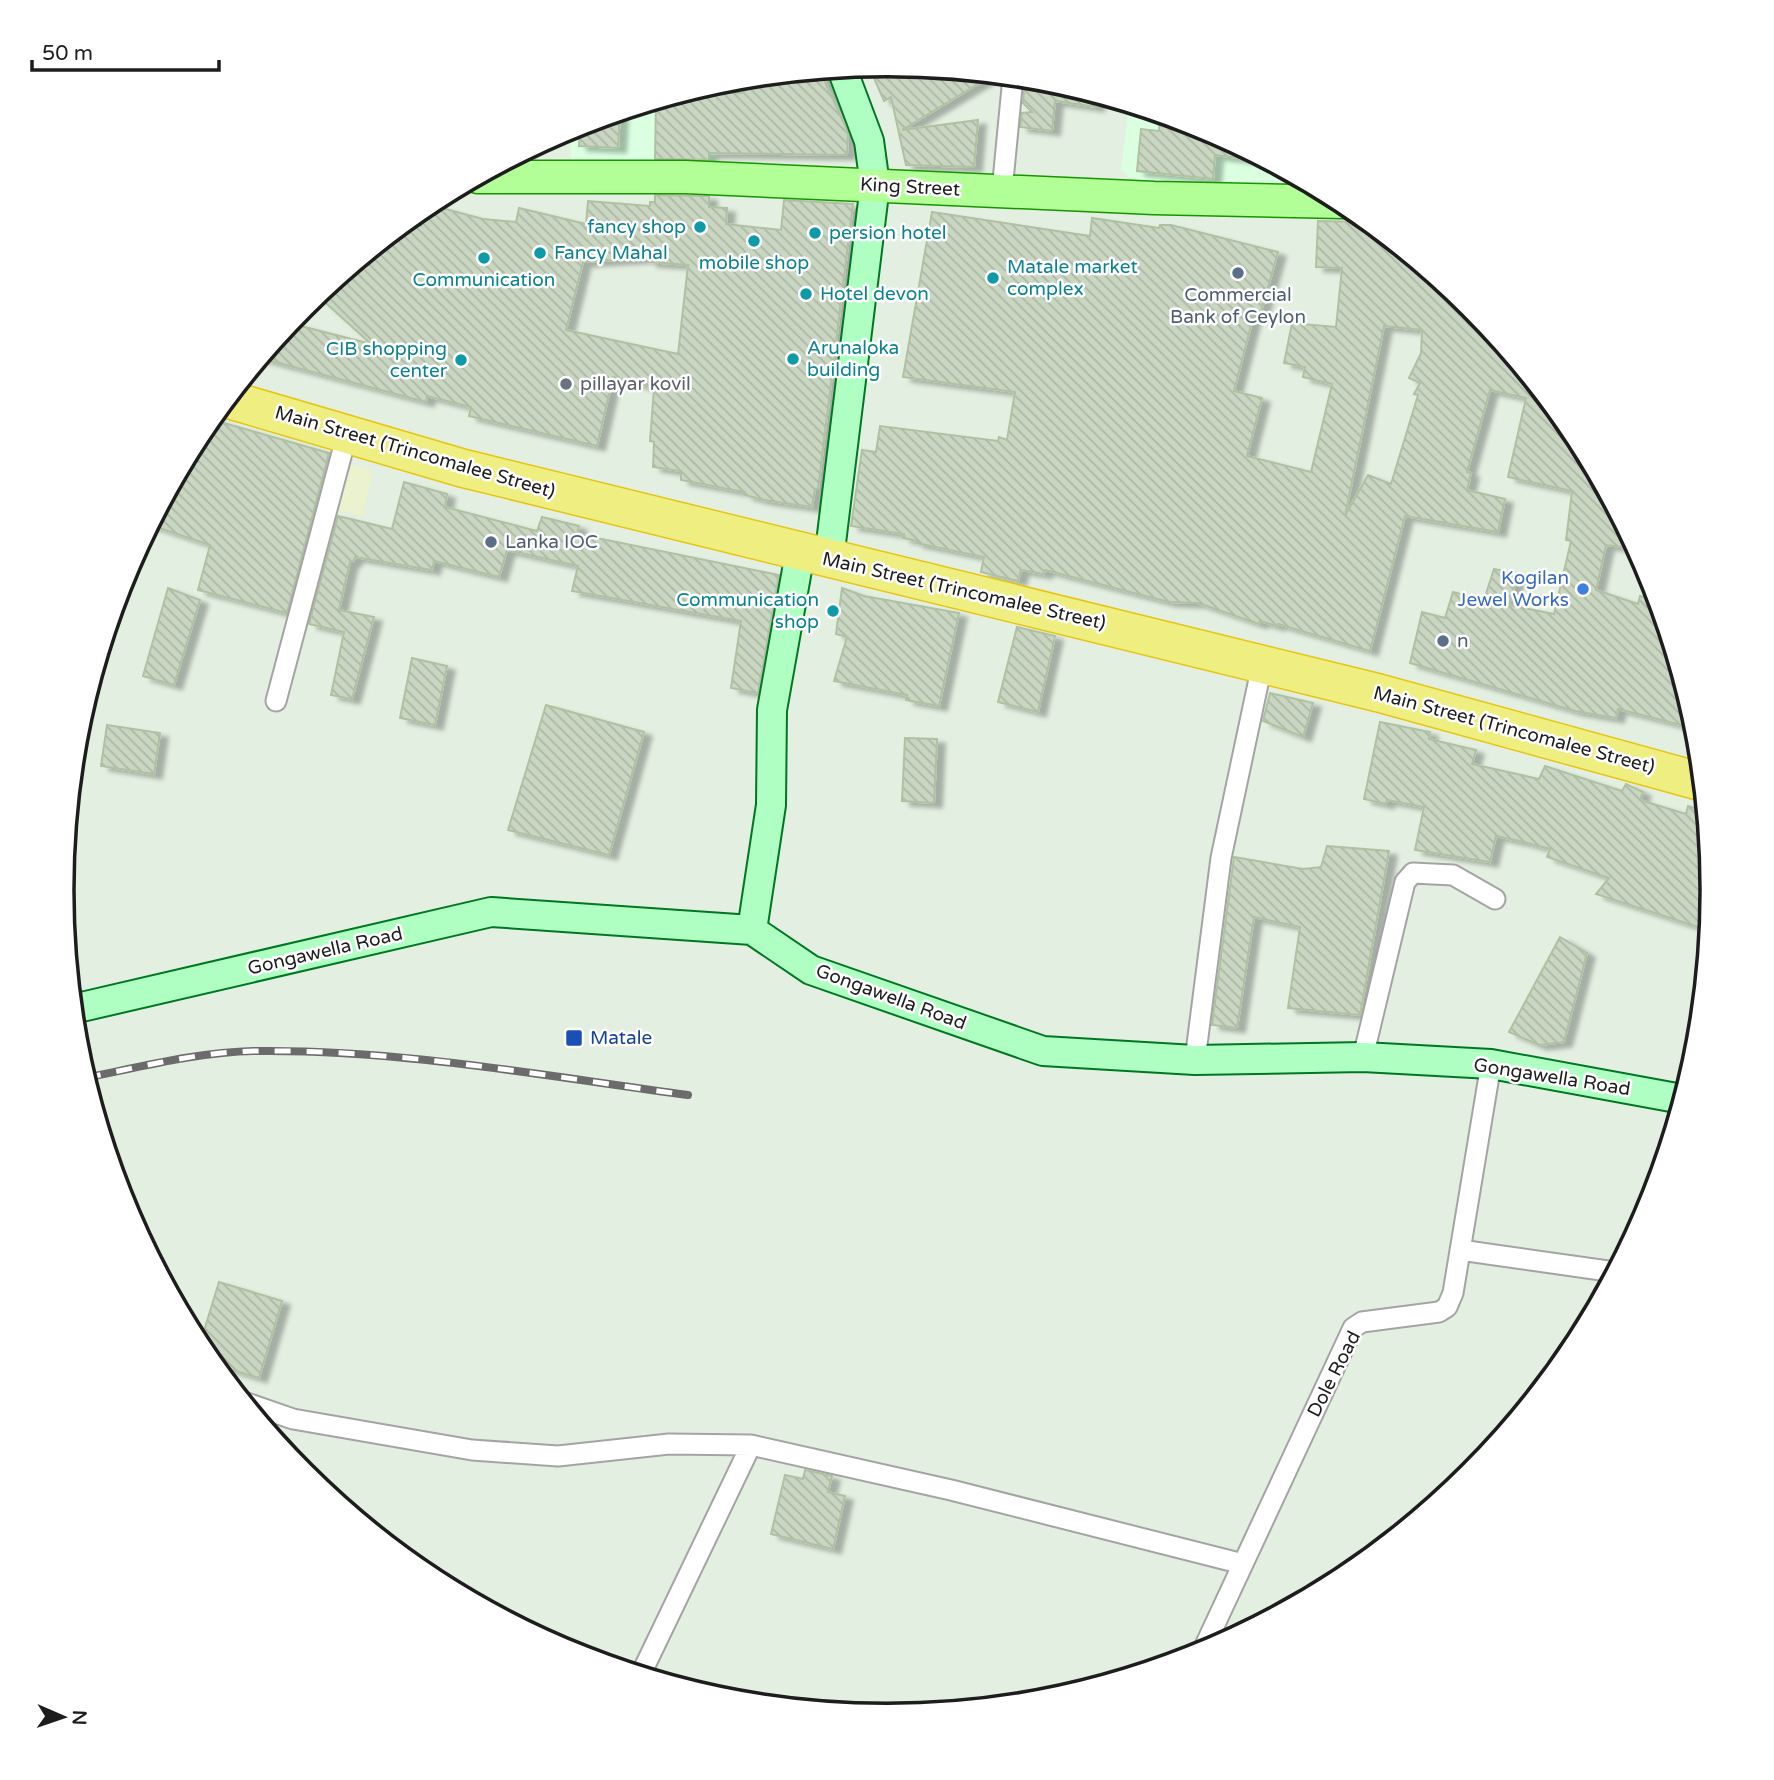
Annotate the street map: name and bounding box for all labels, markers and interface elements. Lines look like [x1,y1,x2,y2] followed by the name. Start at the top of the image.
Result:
[32,28,219,72] scale bar
[42,41,93,66] text: 50 m
[859,173,961,201] street label: King Street
[587,216,686,238] place label: fancy shop
[692,219,708,235] marker: fancy shop
[829,222,947,244] place label: persion hotel
[807,225,823,241] marker: persion hotel
[746,233,762,249] marker: mobile shop
[554,242,668,264] place label: Fancy Mahal
[532,245,548,261] marker: Fancy Mahal
[476,250,492,266] marker: Communication
[699,252,809,274] place label: mobile shop
[1007,256,1138,300] place label: Matale market complex
[1230,265,1246,281] marker: Commercial Bank of Ceylon
[413,269,555,291] place label: Communication
[985,270,1001,286] marker: Matale market complex
[820,283,929,305] place label: Hotel devon
[1170,284,1306,328] place label: Commercial Bank of Ceylon
[798,286,814,302] marker: Hotel devon
[807,337,899,381] place label: Arunaloka building
[326,338,448,382] place label: CIB shopping center
[785,351,801,367] marker: Arunaloka building
[453,352,469,368] marker: CIB shopping center
[580,373,691,395] place label: pillayar kovil
[558,376,574,392] marker: pillayar kovil
[272,401,558,503] street label: Main Street (Trincomalee Street)
[505,531,598,553] place label: Lanka IOC
[483,534,499,550] marker: Lanka IOC
[820,548,1108,634] street label: Main Street (Trincomalee Street)
[1458,567,1569,611] place label: Kogilan Jewel Works
[1575,581,1591,597] marker: Kogilan Jewel Works
[676,589,819,633] place label: Communication shop
[825,603,841,619] marker: Communication shop
[1457,630,1469,652] place label: n
[1435,633,1451,649] marker: n
[1371,682,1657,778] street label: Main Street (Trincomalee Street)
[245,922,405,980] street label: Gongawella Road
[813,960,969,1034] street label: Gongawella Road
[590,1027,652,1049] place label: Matale
[564,1028,584,1048] marker: Matale
[1472,1054,1632,1100] street label: Gongawella Road
[1303,1327,1365,1421] street label: Dole Road
[28,1682,98,1752] north arrow
[68,1710,90,1726] text: N

